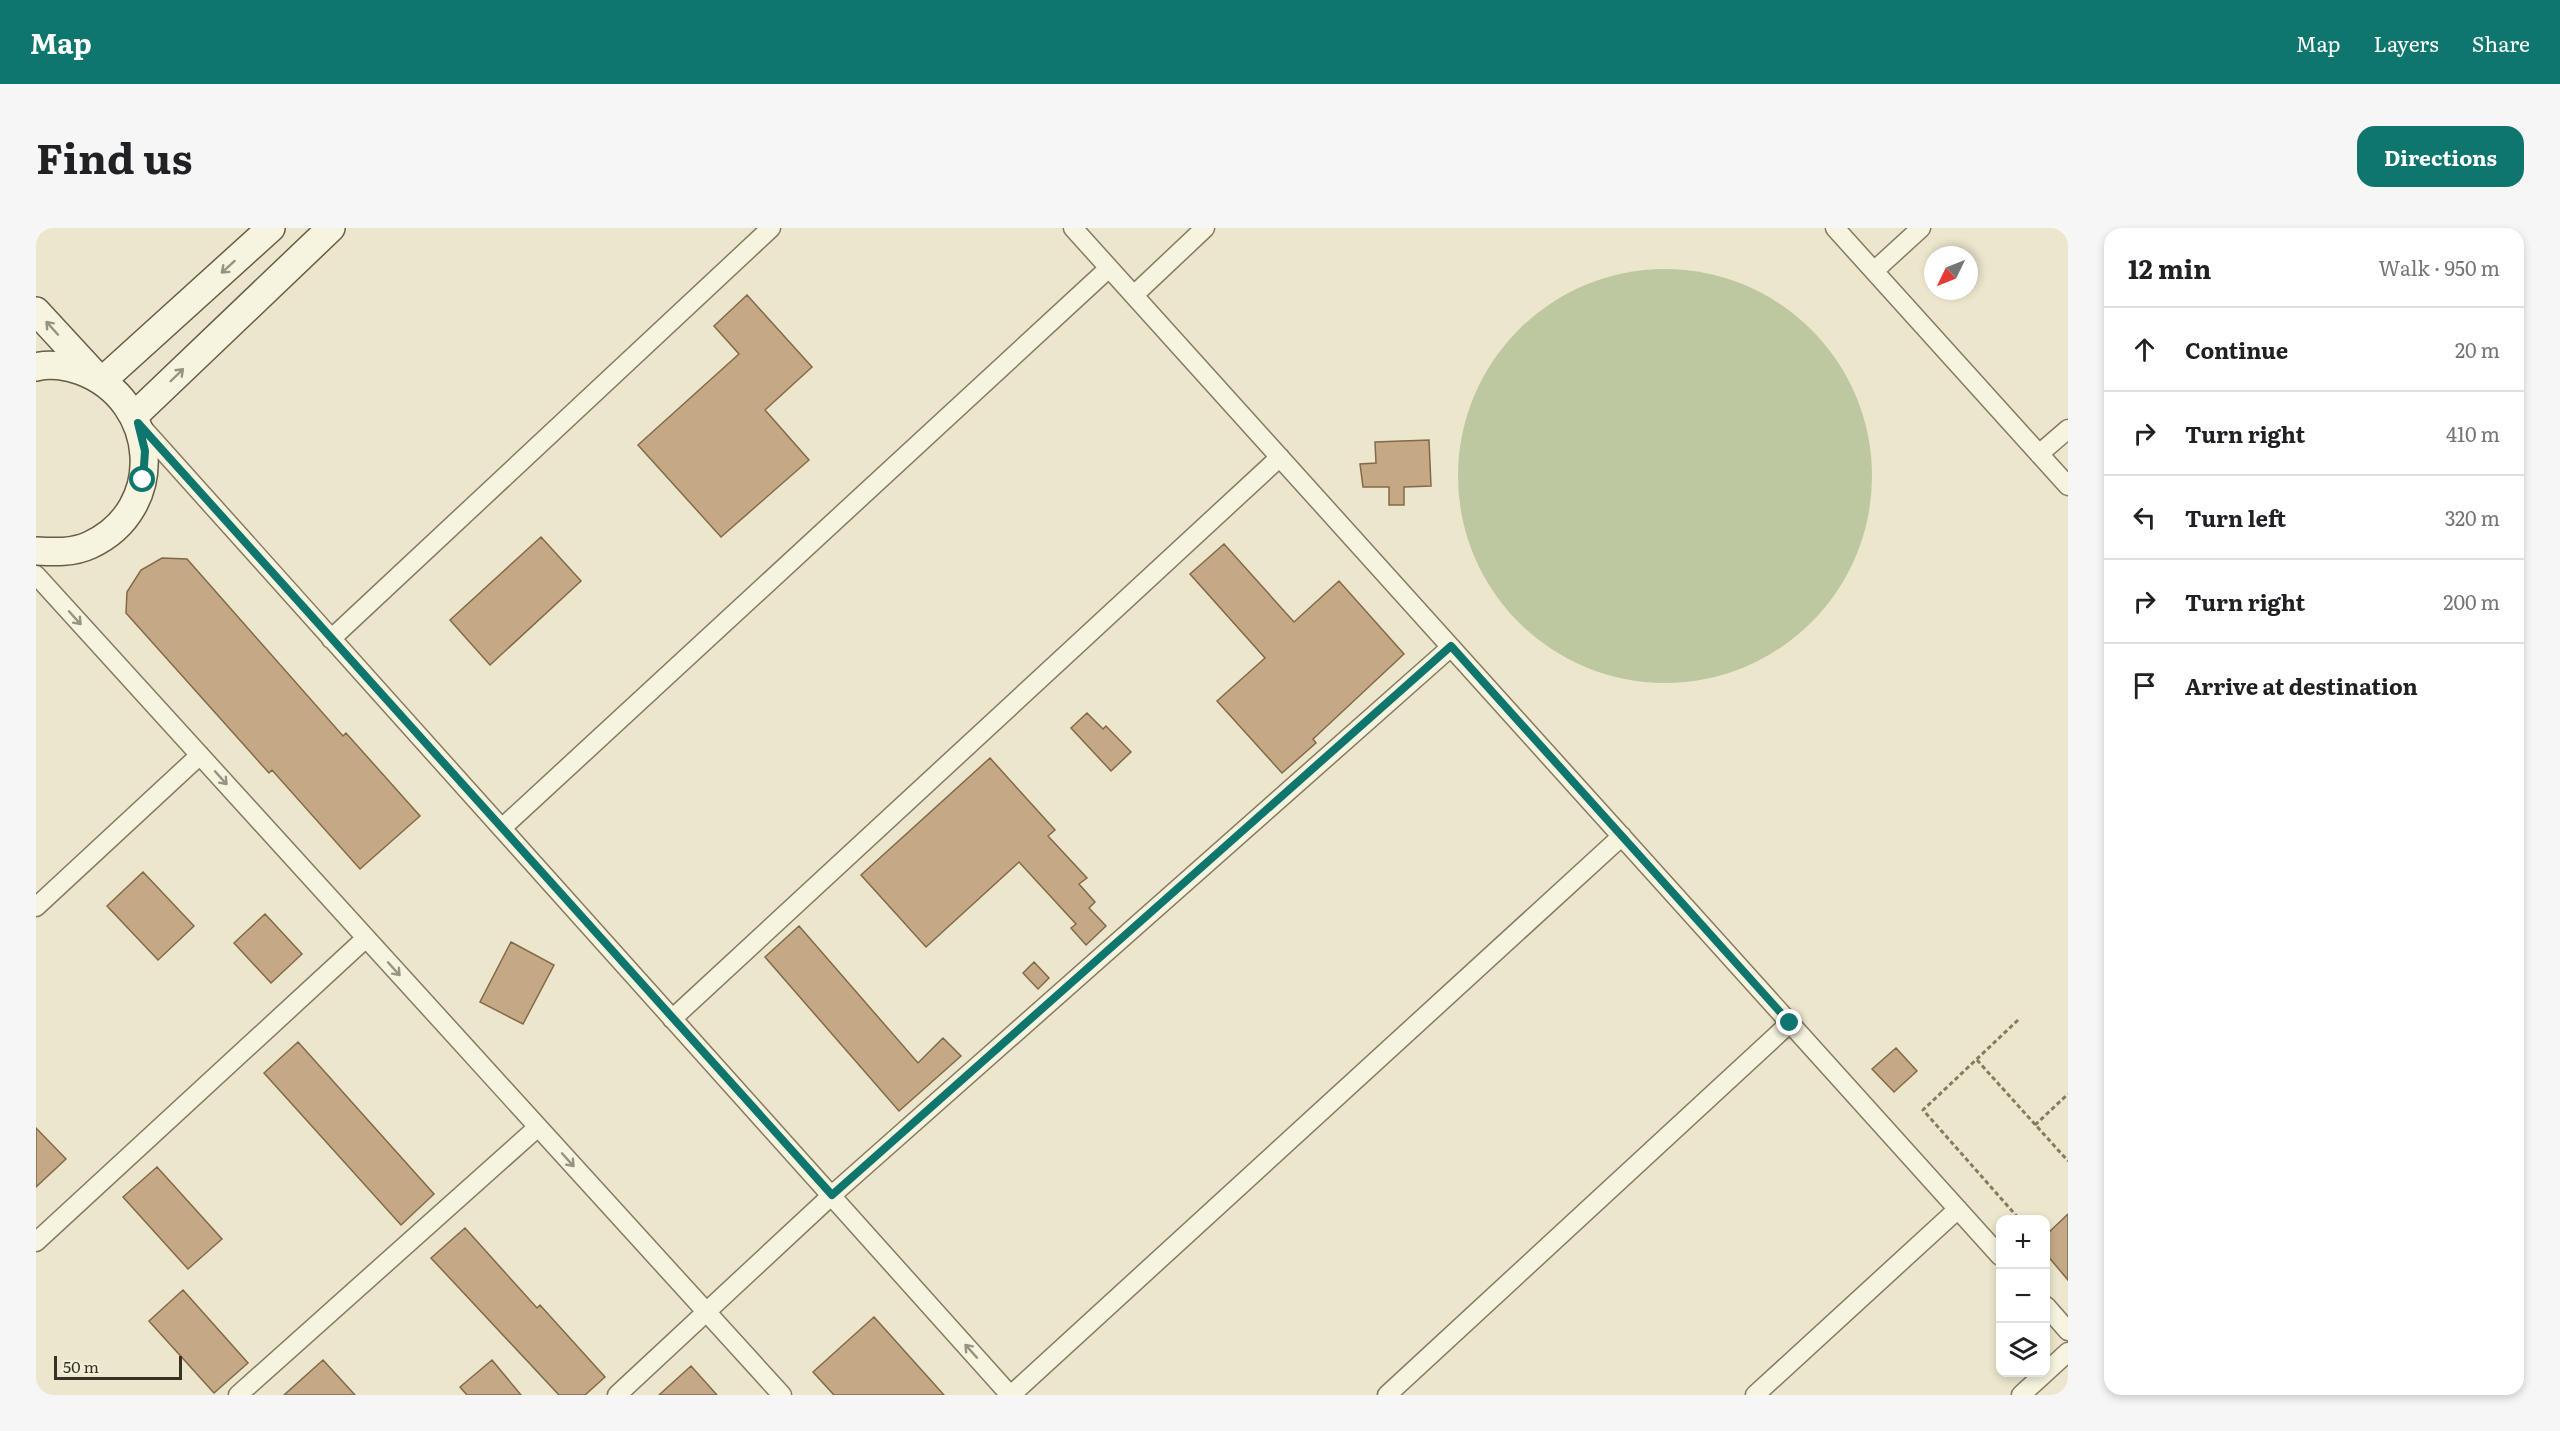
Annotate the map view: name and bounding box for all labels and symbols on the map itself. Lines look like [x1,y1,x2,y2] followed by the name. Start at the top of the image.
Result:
[1924,246,1978,300] north arrow
[221,260,236,274] one-way arrow
[45,321,59,336] one-way arrow
[169,368,184,383] one-way arrow
[129,466,155,492] route start
[68,610,82,625] one-way arrow
[214,770,228,785] one-way arrow
[387,961,401,976] one-way arrow
[1776,1009,1802,1035] route end
[561,1152,575,1167] one-way arrow
[964,1344,978,1359] one-way arrow
[54,1353,182,1380] scale bar

